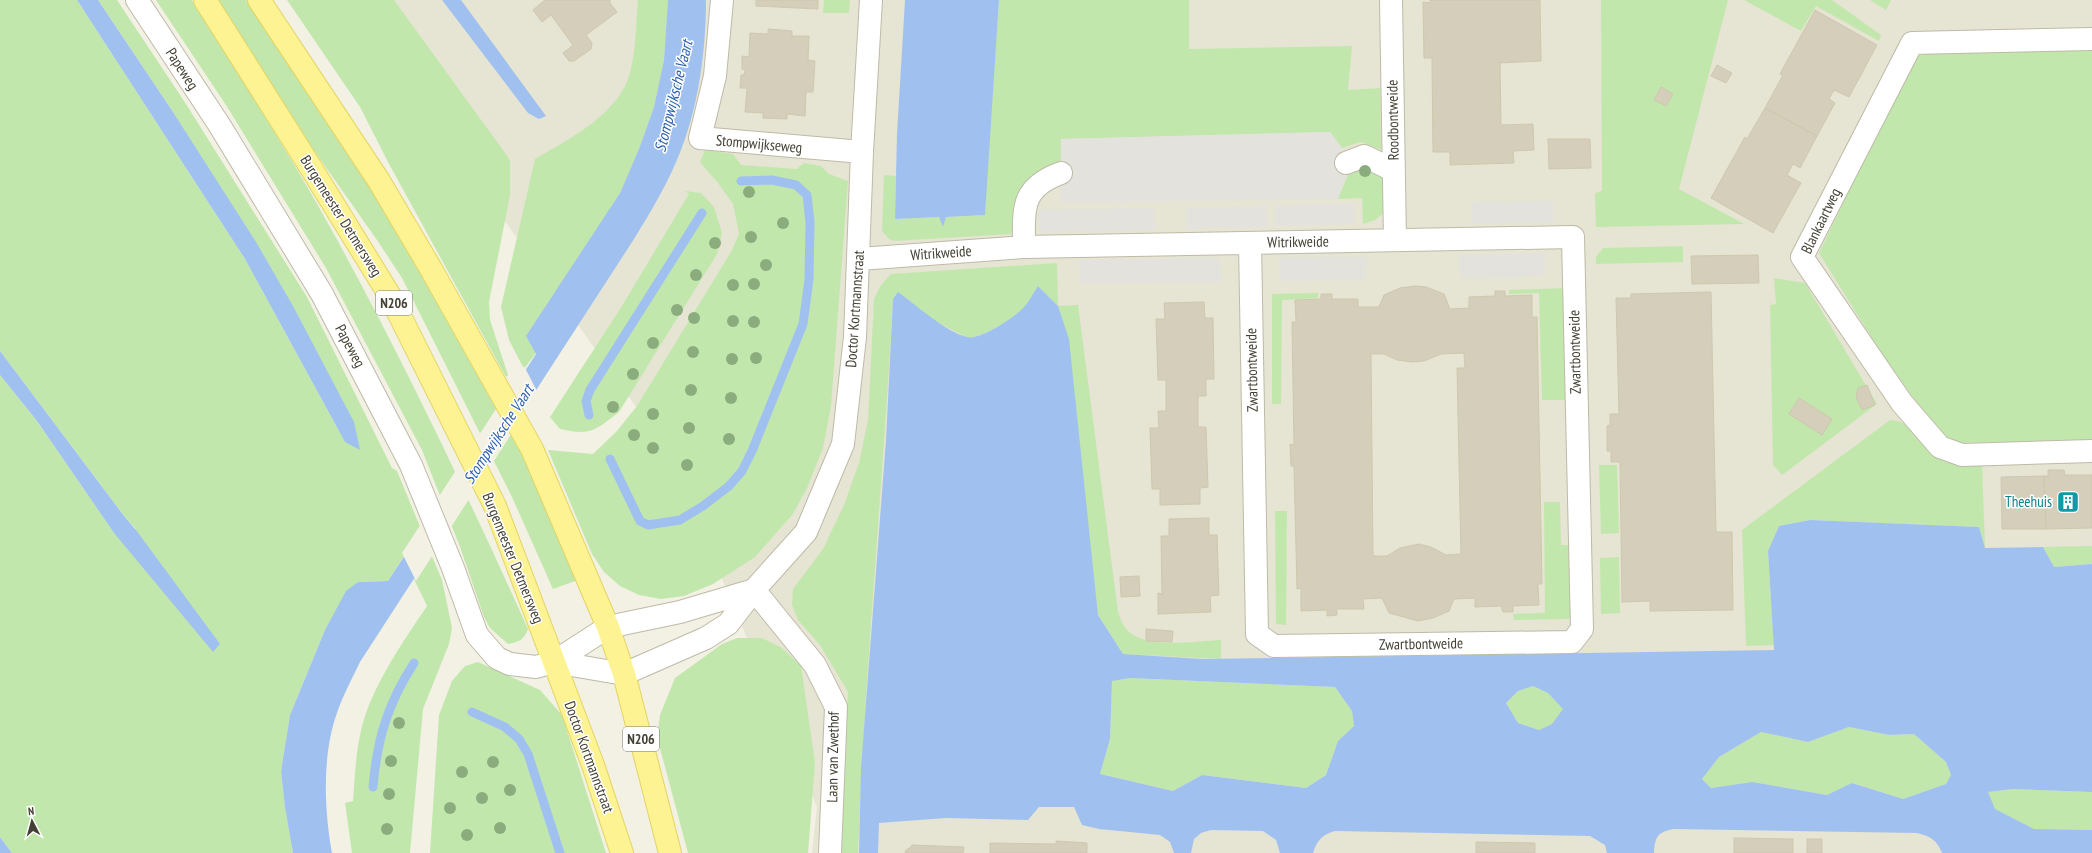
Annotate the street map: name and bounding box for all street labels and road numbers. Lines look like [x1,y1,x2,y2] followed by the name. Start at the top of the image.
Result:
[162,44,203,93] street label: Papeweg
[1382,80,1403,160] street label: Roodbontweide
[715,130,803,157] street label: Stompwijkseweg
[296,152,386,280] street label: Burgemeester Detmersweg
[1796,185,1845,257] street label: Blankaartweg
[1267,231,1329,252] street label: Witrikweide
[910,241,972,264] street label: Witrikweide
[841,250,868,368] street label: Doctor Kortmannstraat
[376,291,412,315] road number: N206
[1564,310,1585,394] street label: Zwartbontweide
[331,321,370,371] street label: Papeweg
[1241,328,1262,412] street label: Zwartbontweide
[479,490,548,626] street label: Burgemeester Detmersweg
[1379,633,1463,654] street label: Zwartbontweide
[560,698,619,815] street label: Doctor Kortmannstraat
[822,710,843,803] street label: Laan van Zwethof
[623,727,659,751] road number: N206

